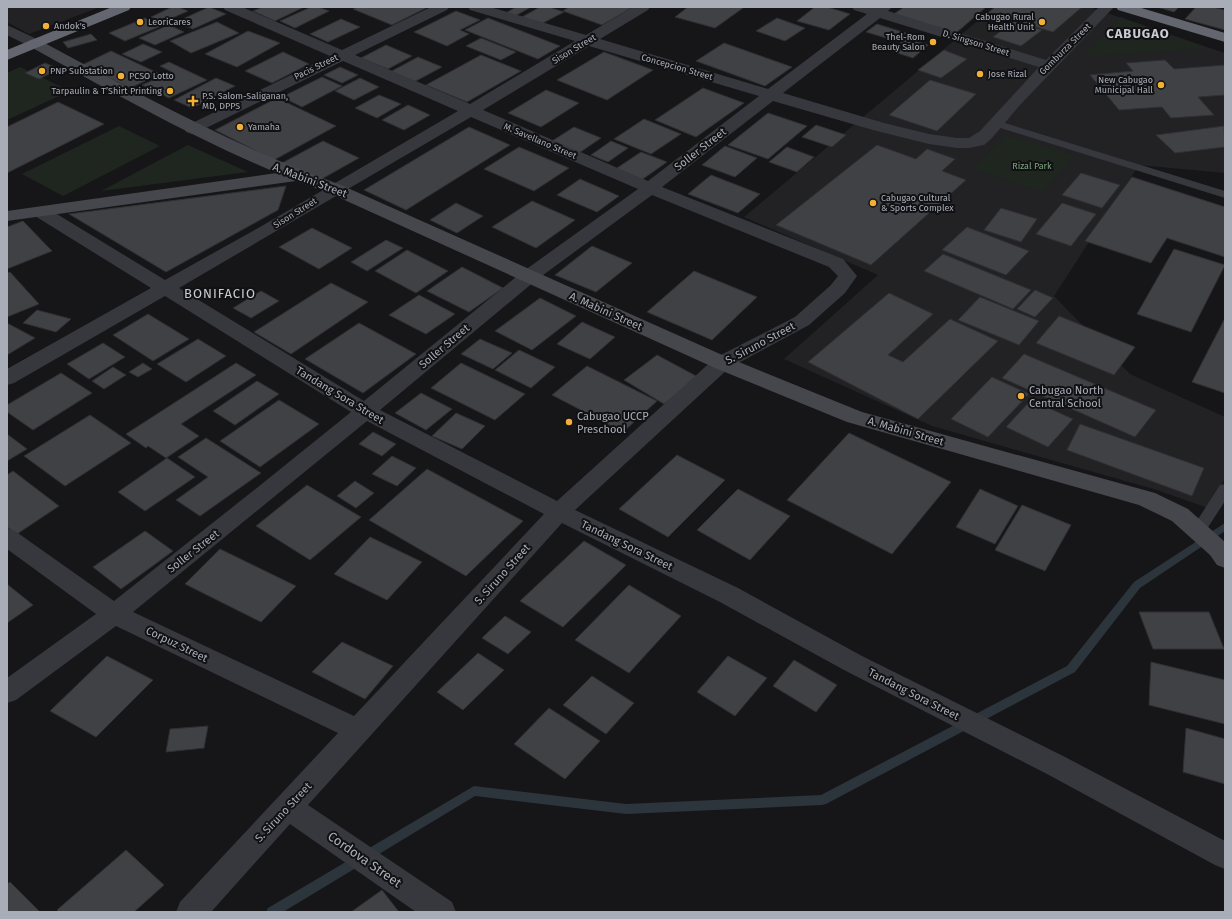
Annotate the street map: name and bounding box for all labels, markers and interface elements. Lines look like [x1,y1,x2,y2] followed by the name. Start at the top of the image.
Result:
[975,12,1035,32] place label: Cabugao Rural Health Unit
[135,17,145,27] marker: LeoriCares
[148,17,191,27] place label: LeoriCares
[1037,17,1047,27] marker: Cabugao Rural Health Unit
[41,21,51,31] marker: Andok's
[54,21,86,31] place label: Andok's
[1037,21,1093,77] street label: Gomburza Street
[1106,26,1170,41] district label: CABUGAO
[942,28,1011,58] street label: D. Singson Street
[550,32,598,66] street label: Sison Street
[872,32,925,52] place label: Thel-Rom Beauty Salon
[928,37,938,47] marker: Thel-Rom Beauty Salon
[292,52,340,82] street label: Pacis Street
[640,52,715,82] street label: Concepcion Street
[37,66,47,76] marker: PNP Substation
[50,66,113,76] place label: PNP Substation
[975,69,985,79] marker: Jose Rizal
[988,69,1027,79] place label: Jose Rizal
[116,71,126,81] marker: PCSO Lotto
[129,71,174,81] place label: PCSO Lotto
[1095,75,1153,95] place label: New Cabugao Municipal Hall
[1156,80,1166,90] marker: New Cabugao Municipal Hall
[52,86,162,96] place label: Tarpaulin & T’Shirt Printing
[165,86,175,96] marker: Tarpaulin & T’Shirt Printing
[202,91,288,111] place label: P.S. Salom-Saliganan, MD, DPPS
[187,95,199,107] marker: P.S. Salom-Saliganan, MD, DPPS
[502,121,579,161] street label: M. Savellano Street
[235,122,245,132] marker: Yamaha
[248,122,280,132] place label: Yamaha
[672,125,729,174] street label: Soller Street
[271,160,349,201] street label: A. Mabini Street
[1012,161,1052,171] park label: Rizal Park
[881,193,954,213] place label: Cabugao Cultural & Sports Complex
[272,195,319,230] street label: Sison Street
[868,198,878,208] marker: Cabugao Cultural & Sports Complex
[184,286,256,301] district label: BONIFACIO
[567,290,644,333] street label: A. Mabini Street
[723,320,797,367] street label: S. Siruno Street
[416,322,472,371] street label: Soller Street
[293,364,386,427] street label: Tandang Sora Street
[1029,384,1103,410] place label: Cabugao North Central School
[1016,391,1026,401] marker: Cabugao North Central School
[577,410,649,436] place label: Cabugao UCCP Preschool
[866,414,945,449] street label: A. Mabini Street
[564,417,574,427] marker: Cabugao UCCP Preschool
[579,518,675,573] street label: Tandang Sora Street
[165,527,222,576] street label: Soller Street
[472,541,533,607] street label: S. Siruno Street
[144,624,210,665] street label: Corpuz Street
[866,666,961,723] street label: Tandang Sora Street
[252,780,314,845] street label: S. Siruno Street
[325,828,405,891] street label: Cordova Street

